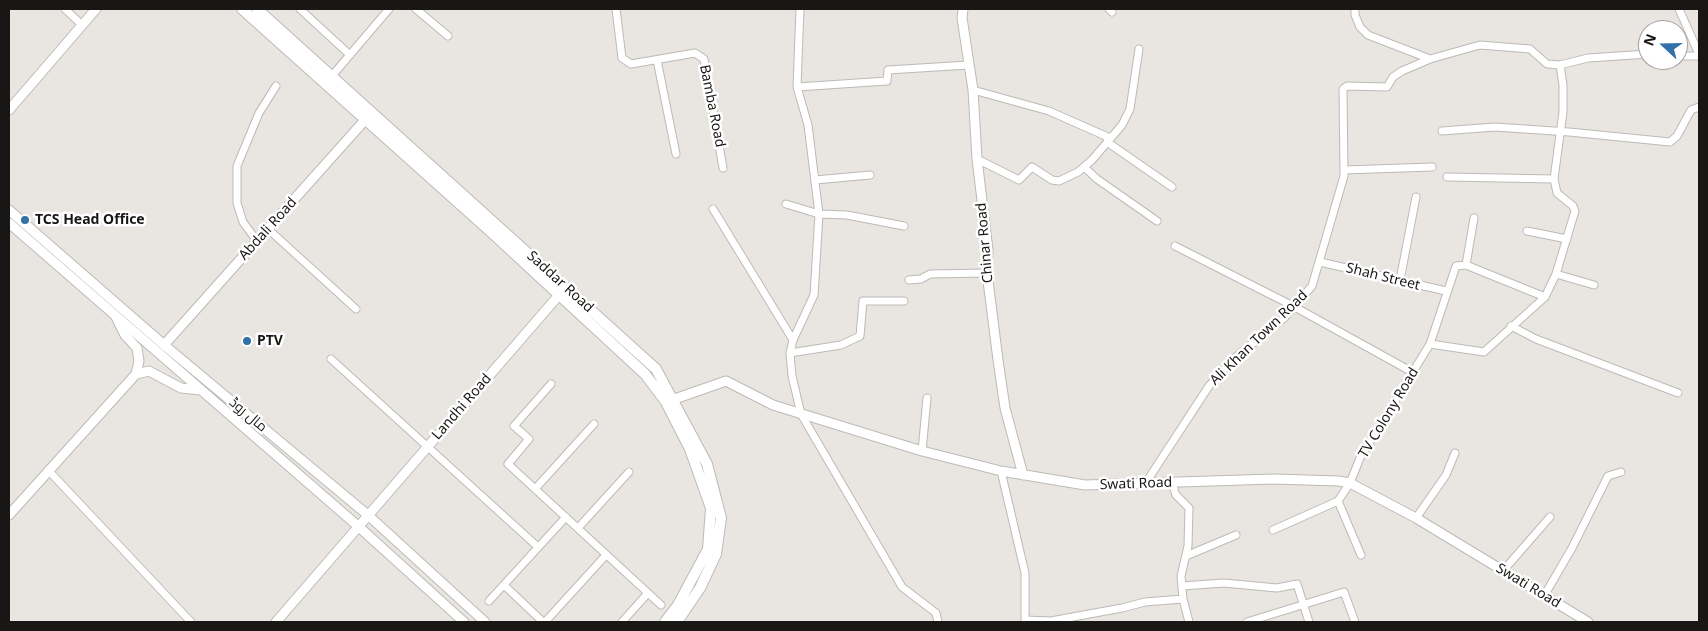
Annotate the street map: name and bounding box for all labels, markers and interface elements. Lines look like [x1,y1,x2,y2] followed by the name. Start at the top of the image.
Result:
[1638,20,1688,70] north arrow
[1639,31,1660,49] text: N
[696,63,728,149] street label: Bamba Road
[235,194,301,264] street label: Abdali Road
[973,202,997,284] street label: Chinar Road
[35,212,145,228] place label: TCS Head Office
[19,214,31,226] marker: TCS Head Office
[523,248,597,316] street label: Saddar Road
[1344,260,1422,294] street label: Shah Street
[1207,287,1311,389] street label: Ali Khan Town Road
[257,333,283,349] place label: PTV
[241,335,253,347] marker: PTV
[1355,365,1423,461] street label: TV Colony Road
[429,371,495,443] street label: Landhi Road
[226,394,270,436] street label: مال روڈ
[1099,474,1173,494] street label: Swati Road
[1493,560,1563,612] street label: Swati Road

